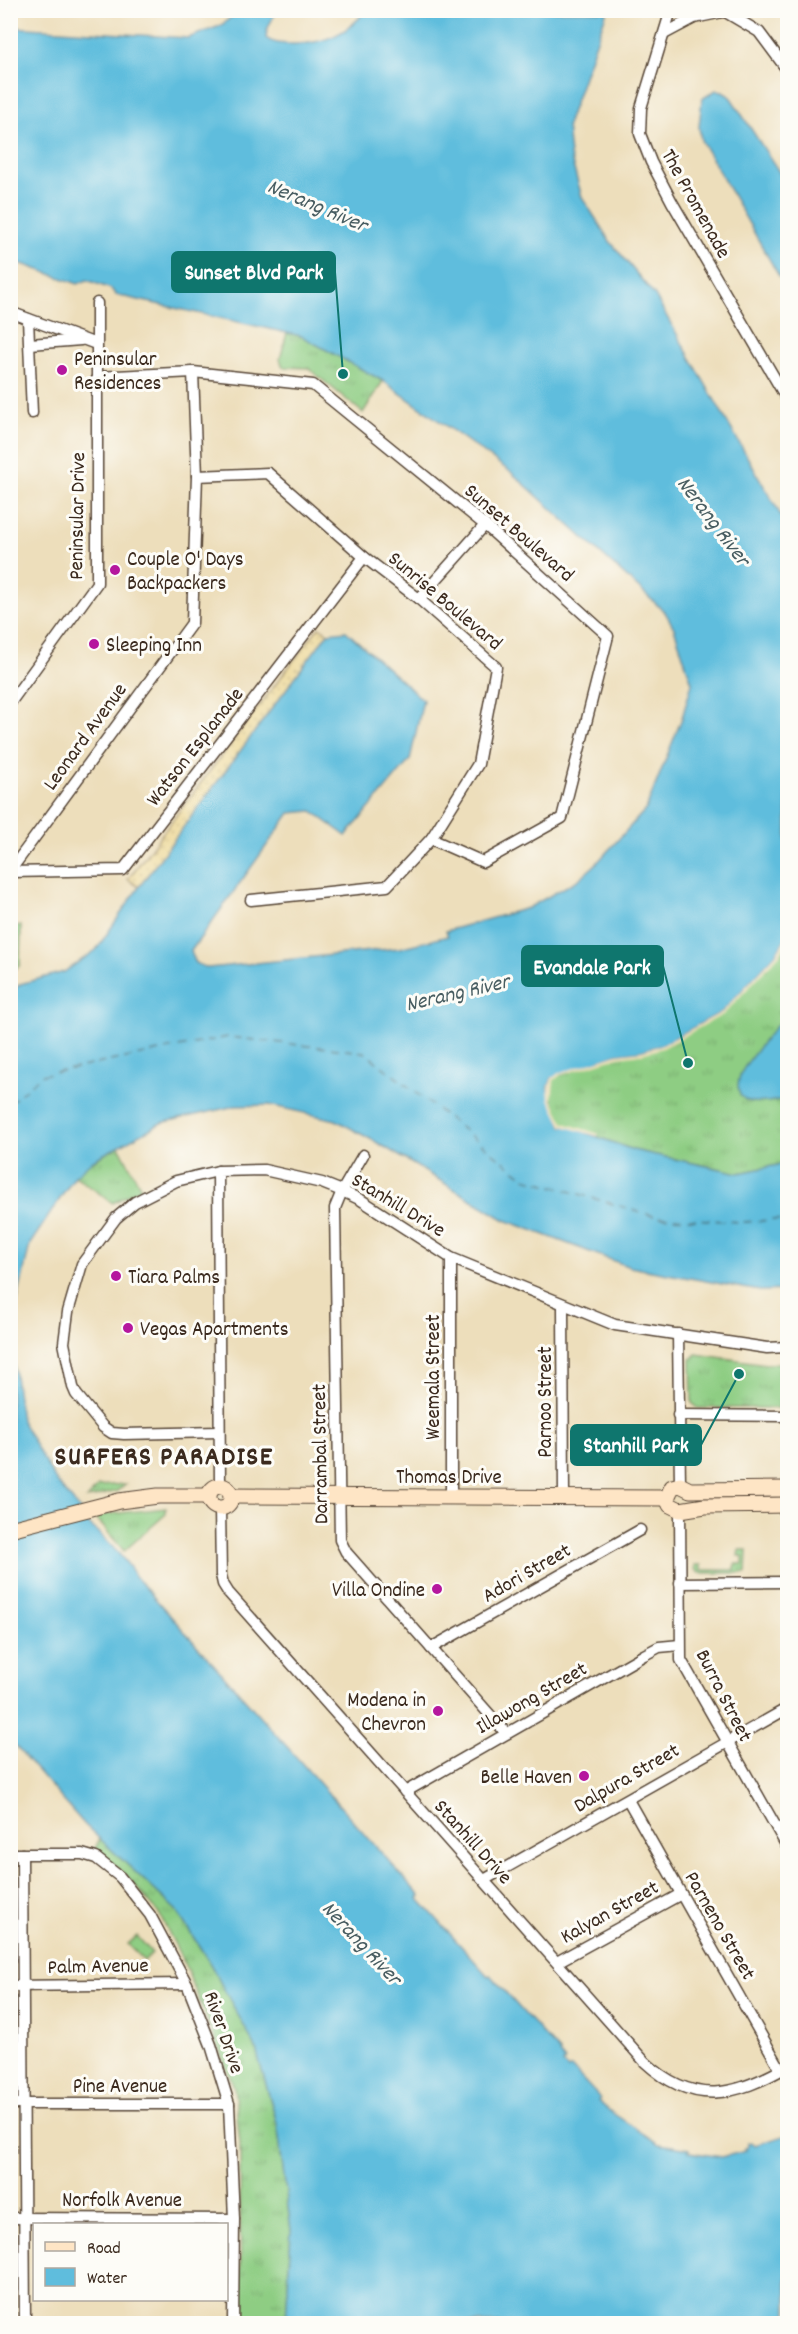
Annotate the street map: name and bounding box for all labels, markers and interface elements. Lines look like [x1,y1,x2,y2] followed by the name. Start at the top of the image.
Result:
[652,144,737,265] street label: The Promenade
[262,172,374,243] water label: Nerang River
[172,252,335,292] callout: Sunset Blvd Park
[184,259,324,290] text: Sunset Blvd Park
[74,346,161,400] place label: Peninsular Residences
[55,363,69,377] marker: Peninsular Residences
[63,452,95,580] street label: Peninsular Drive
[668,471,758,576] water label: Nerang River
[456,478,580,591] street label: Sunset Boulevard
[380,545,508,659] street label: Sunrise Boulevard
[127,546,244,600] place label: Couple O' Days Backpackers
[108,563,122,577] marker: Couple O' Days Backpackers
[106,632,202,662] place label: Sleeping Inn
[87,637,101,651] marker: Sleeping Inn
[37,678,136,798] street label: Leonard Avenue
[140,682,252,814] street label: Watson Esplanade
[522,946,663,986] callout: Evandale Park
[533,954,651,985] text: Evandale Park
[403,967,515,1021] water label: Nerang River
[345,1167,450,1247] street label: Stanhill Drive
[128,1264,220,1294] place label: Tiara Palms
[109,1269,123,1283] marker: Tiara Palms
[420,1314,450,1440] street label: Weemala Street
[140,1316,289,1346] place label: Vegas Apartments
[121,1321,135,1335] marker: Vegas Apartments
[532,1346,562,1458] street label: Parnoo Street
[306,1383,338,1524] street label: Darrambal Street
[571,1425,701,1465] callout: Stanhill Park
[583,1432,689,1463] text: Stanhill Park
[55,1439,273,1478] district label: SURFERS PARADISE
[396,1464,502,1494] street label: Thomas Drive
[478,1537,578,1612] street label: Adori Street
[332,1577,425,1607] place label: Villa Ondine
[430,1582,444,1596] marker: Villa Ondine
[686,1645,759,1748] street label: Burra Street
[471,1655,594,1744] street label: Illawong Street
[347,1687,426,1741] place label: Modena in Chevron
[431,1704,445,1718] marker: Modena in Chevron
[569,1737,686,1822] street label: Dalpura Street
[480,1764,572,1794] place label: Belle Haven
[577,1769,591,1783] marker: Belle Haven
[425,1794,518,1892] street label: Stanhill Drive
[675,1867,762,1987] street label: Parneno Street
[556,1874,665,1953] street label: Kalyan Street
[313,1895,410,1996] water label: Nerang River
[47,1952,149,1984] street label: Palm Avenue
[194,1988,250,2078] street label: River Drive
[73,2073,167,2103] street label: Pine Avenue
[62,2187,182,2217] street label: Norfolk Avenue
[33,2223,228,2301] legend
[87,2237,121,2262] text: Road
[87,2267,127,2292] text: Water

